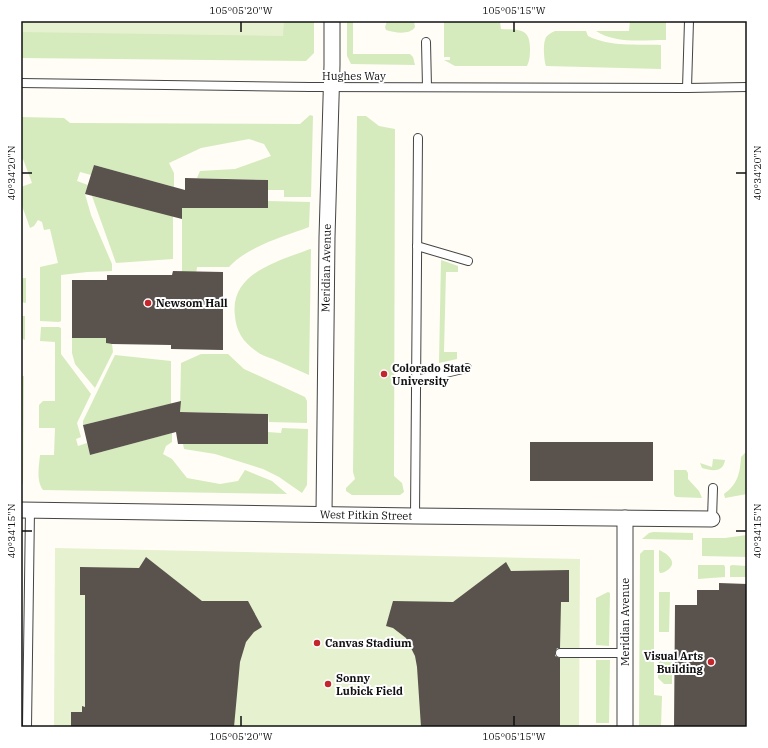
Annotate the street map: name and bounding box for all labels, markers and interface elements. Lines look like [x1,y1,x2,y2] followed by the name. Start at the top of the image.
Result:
[209,4,273,17] text: 105°05'20"W
[482,4,546,17] text: 105°05'15"W
[322,69,386,83] street label: Hughes Way
[5,145,18,201] text: 40°34'20"N
[751,145,764,201] text: 40°34'20"N
[318,224,334,312] street label: Meridian Avenue
[156,296,228,310] place label: Newsom Hall
[143,298,153,308] marker: Newsom Hall
[392,361,471,388] place label: Colorado State University
[379,369,389,379] marker: Colorado State University
[5,503,18,559] text: 40°34'15"N
[751,503,764,559] text: 40°34'15"N
[320,507,412,523] street label: West Pitkin Street
[618,578,632,666] street label: Meridian Avenue
[325,636,412,650] place label: Canvas Stadium
[312,638,322,648] marker: Canvas Stadium
[644,649,704,676] place label: Visual Arts Building
[706,657,716,667] marker: Visual Arts Building
[336,671,403,698] place label: Sonny Lubick Field
[323,679,333,689] marker: Sonny Lubick Field
[209,730,273,743] text: 105°05'20"W
[482,730,546,743] text: 105°05'15"W

